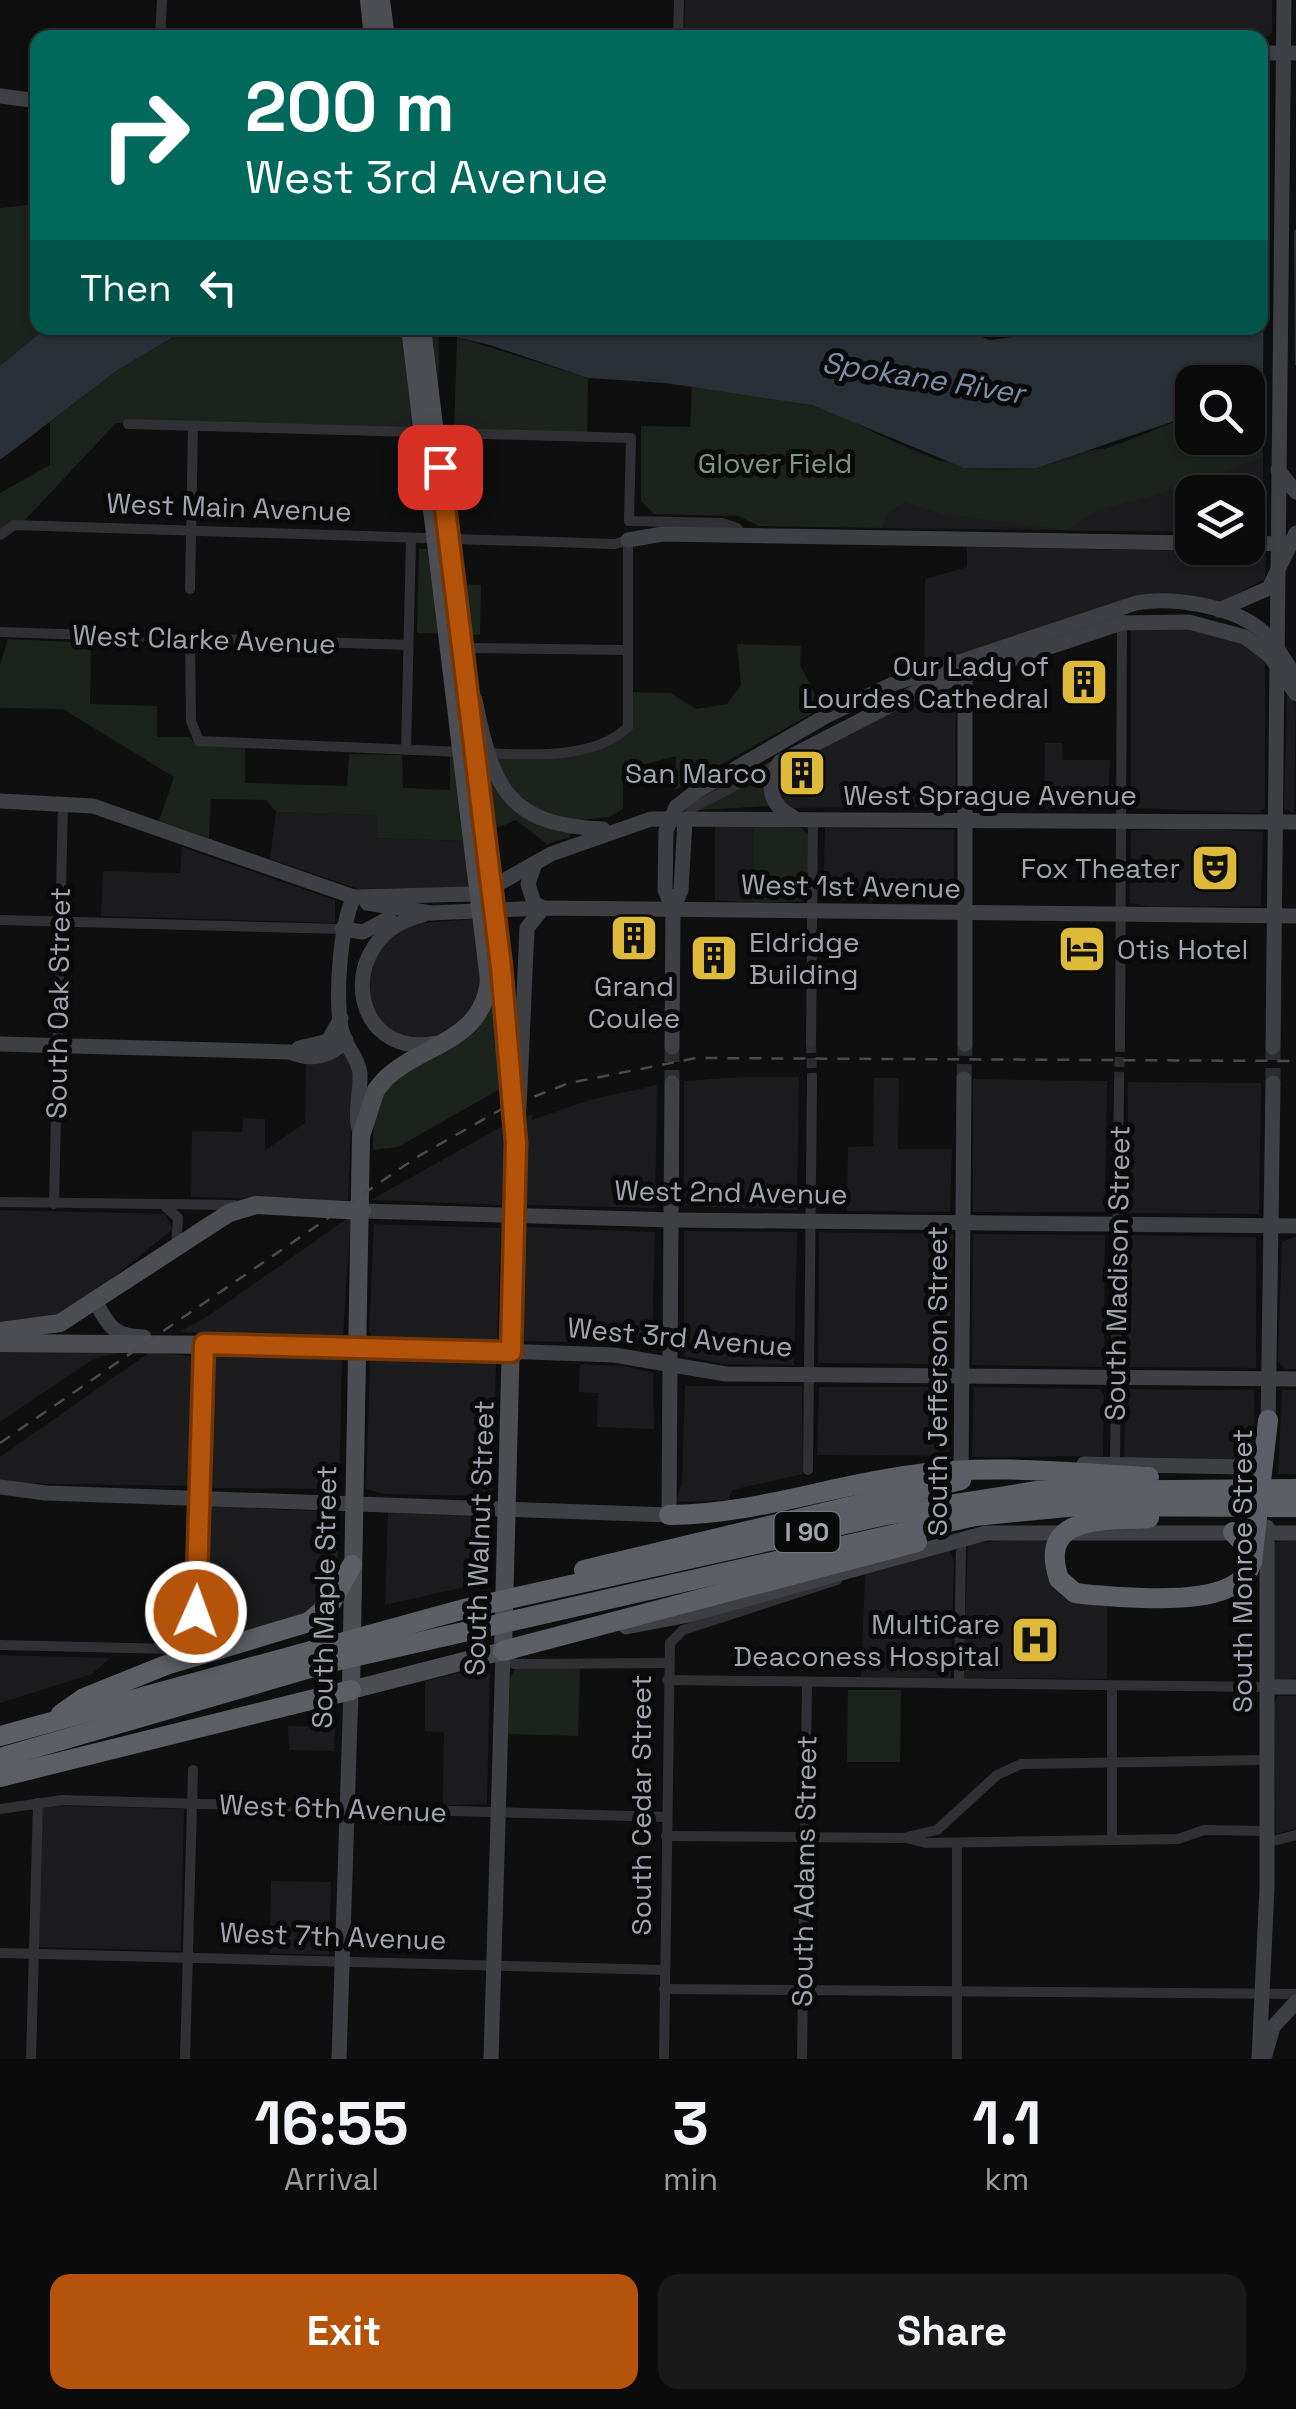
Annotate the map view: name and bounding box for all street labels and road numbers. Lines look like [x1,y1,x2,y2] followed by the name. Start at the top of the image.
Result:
[106,485,352,529] street label: West Main Avenue
[72,616,336,662] street label: West Clarke Avenue
[843,777,1137,813] street label: West Sprague Avenue
[741,866,961,906] street label: West 1st Avenue
[38,887,78,1119] street label: South Oak Street
[1096,1125,1138,1421] street label: South Madison Street
[614,1172,848,1212] street label: West 2nd Avenue
[919,1226,955,1536] street label: South Jefferson Street
[566,1309,794,1365] street label: West 3rd Avenue
[456,1400,502,1676] street label: South Walnut Street
[1224,1429,1260,1713] street label: South Monroe Street
[304,1465,344,1729] street label: South Maple Street
[774,1512,840,1552] road number: I 90
[623,1675,659,1935] street label: South Cedar Street
[784,1735,824,2007] street label: South Adams Street
[218,1786,448,1830] street label: West 6th Avenue
[219,1914,447,1958] street label: West 7th Avenue

